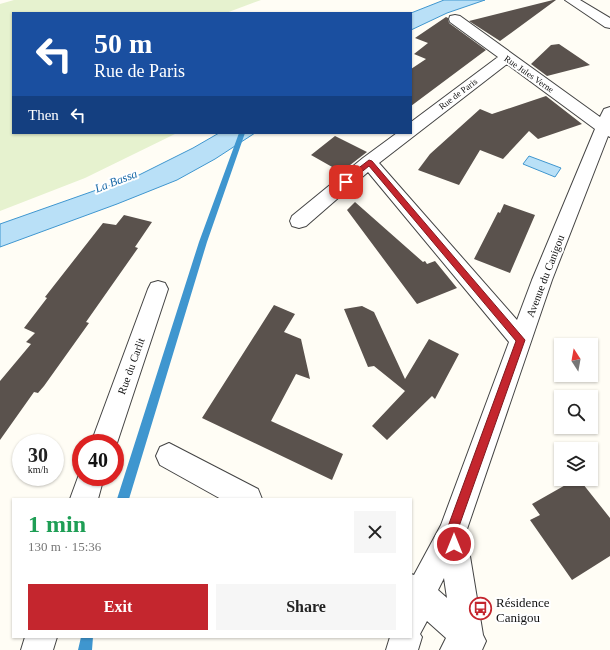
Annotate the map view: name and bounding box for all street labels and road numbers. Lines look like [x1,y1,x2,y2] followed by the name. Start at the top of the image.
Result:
[502,53,556,95] street label: Rue Jules Verne
[437,76,480,112] street label: Rue de Paris
[524,233,566,319] street label: Avenue du Canigou
[115,336,147,396] street label: Rue du Carlit

